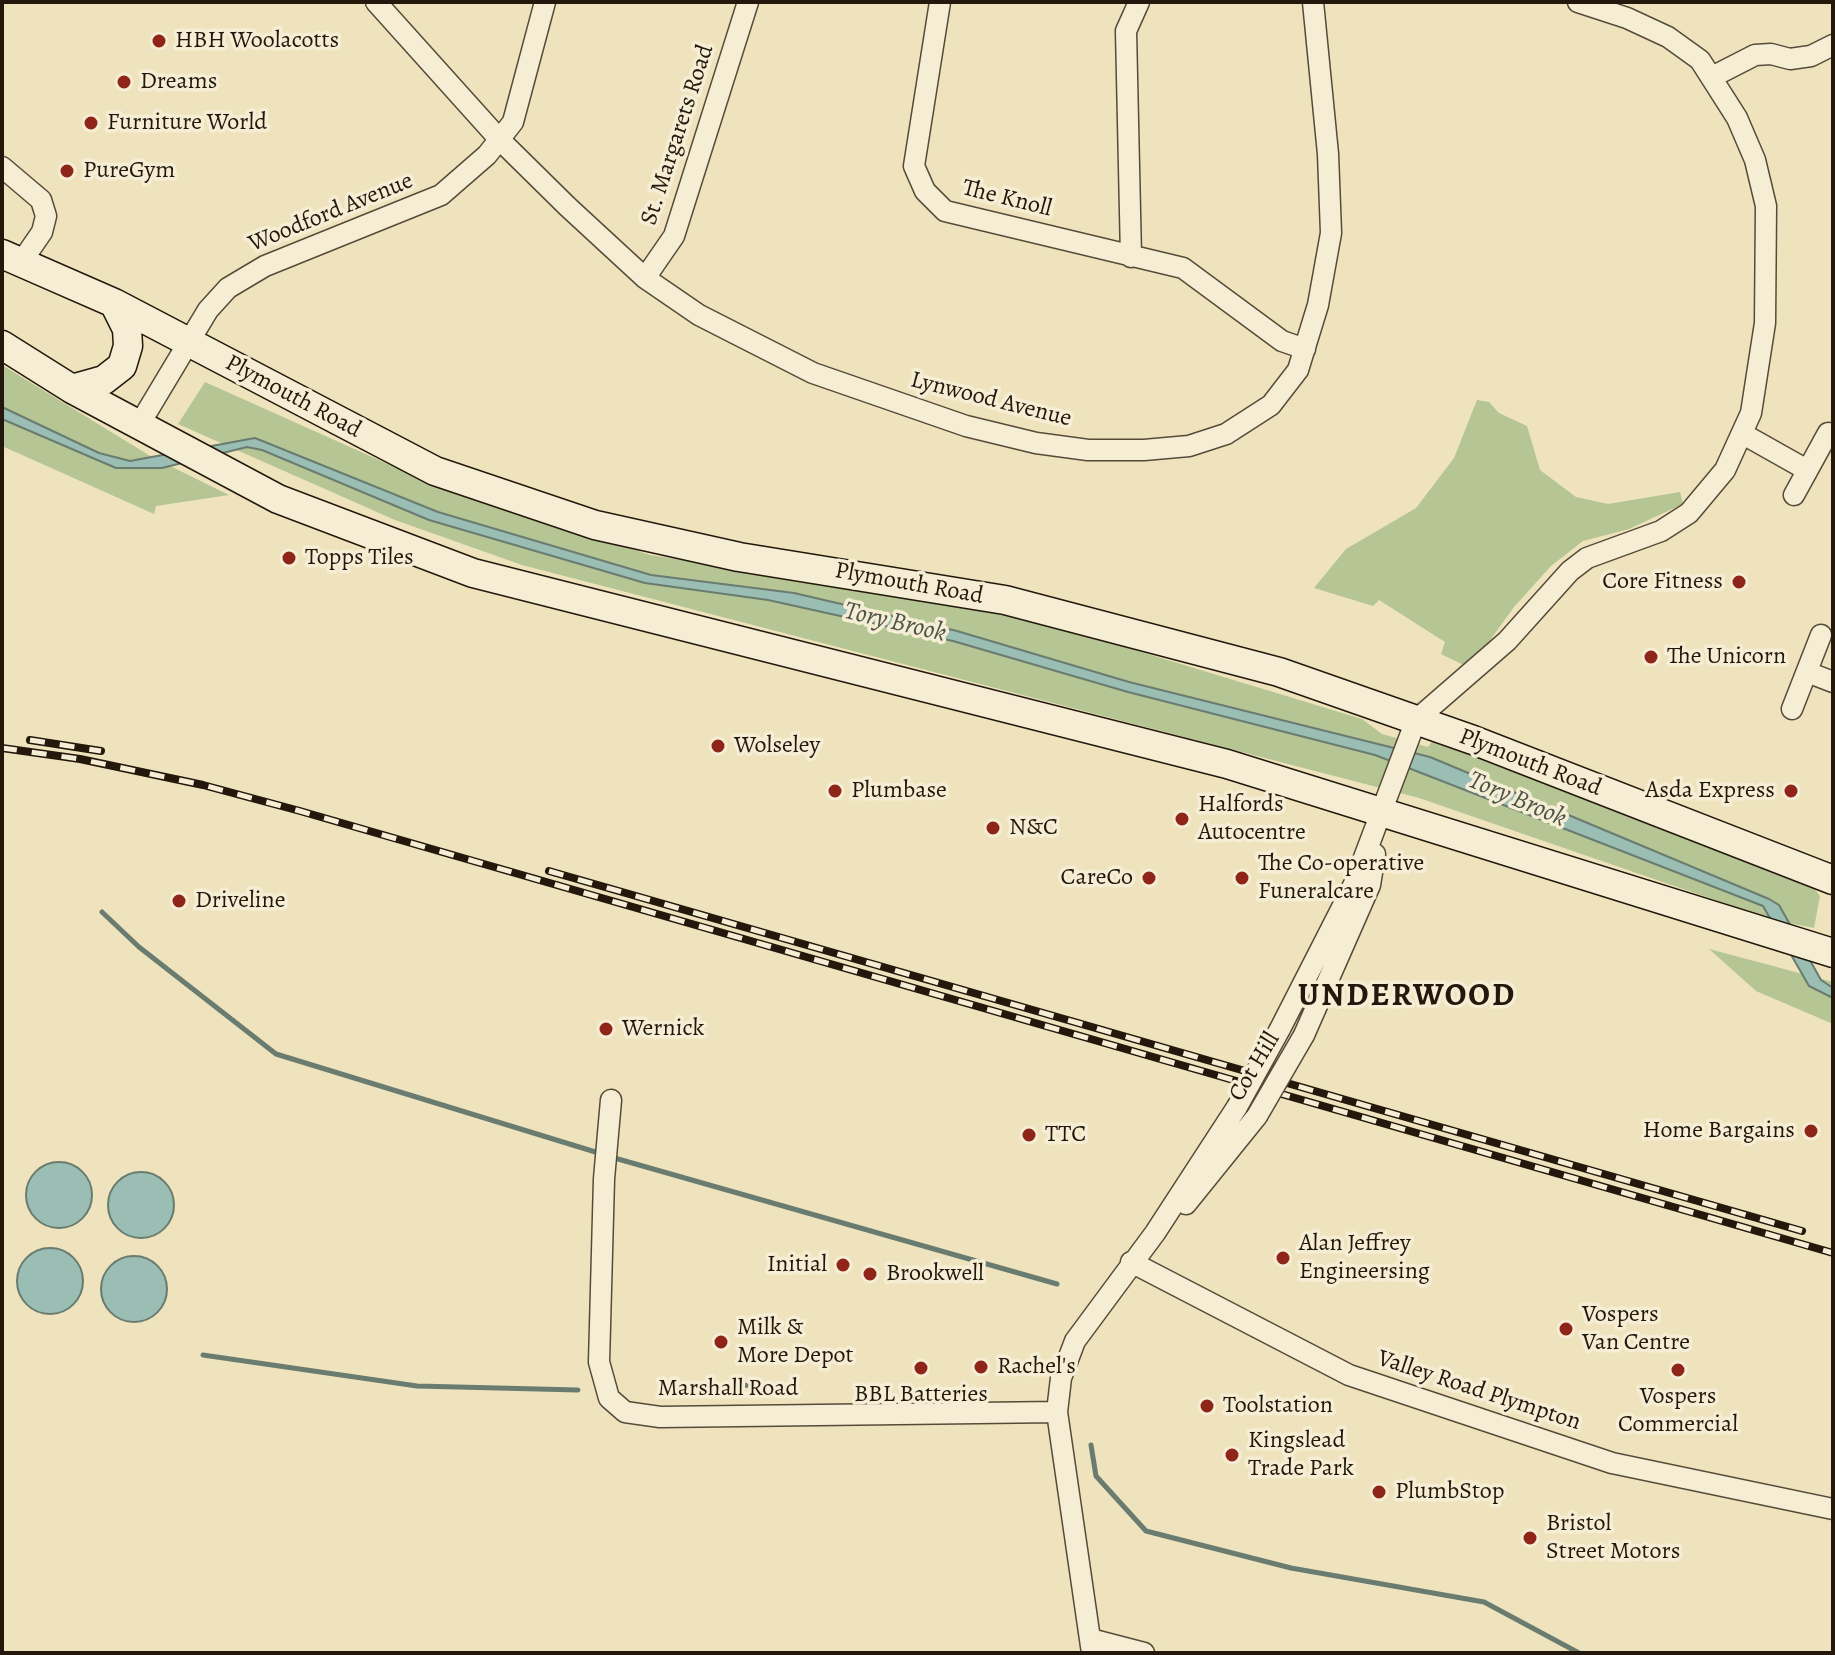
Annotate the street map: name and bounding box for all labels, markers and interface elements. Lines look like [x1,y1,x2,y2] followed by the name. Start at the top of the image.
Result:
[175,27,339,55] place label: HBH Woolacotts
[150,32,168,50] marker: HBH Woolacotts
[635,41,721,229] street label: St. Margarets Road
[140,68,217,96] place label: Dreams
[115,73,133,91] marker: Dreams
[107,109,267,137] place label: Furniture World
[82,114,100,132] marker: Furniture World
[83,157,175,185] place label: PureGym
[58,162,76,180] marker: PureGym
[245,167,417,259] street label: Woodford Avenue
[959,174,1055,224] street label: The Knoll
[220,349,366,445] street label: Plymouth Road
[908,366,1074,434] street label: Lynwood Avenue
[305,544,414,572] place label: Topps Tiles
[280,549,298,567] marker: Topps Tiles
[833,557,985,611] street label: Plymouth Road
[1602,568,1723,596] place label: Core Fitness
[1730,573,1748,591] marker: Core Fitness
[841,596,949,650] water label: Tory Brook
[1667,643,1786,671] place label: The Unicorn
[1642,648,1660,666] marker: The Unicorn
[1455,723,1605,803] street label: Plymouth Road
[734,732,820,760] place label: Wolseley
[709,737,727,755] marker: Wolseley
[1463,765,1571,835] water label: Tory Brook
[851,777,947,805] place label: Plumbase
[1645,777,1775,805] place label: Asda Express
[826,782,844,800] marker: Plumbase
[1782,782,1800,800] marker: Asda Express
[1198,791,1306,847] place label: Halfords Autocentre
[1173,810,1191,828] marker: Halfords Autocentre
[1009,814,1058,842] place label: N&C
[984,819,1002,837] marker: N&C
[1258,850,1424,906] place label: The Co-operative Funeralcare
[1061,864,1133,892] place label: CareCo
[1140,869,1158,887] marker: CareCo
[1233,869,1251,887] marker: The Co-operative Funeralcare
[195,887,285,915] place label: Driveline
[170,892,188,910] marker: Driveline
[1298,978,1516,1016] district label: UNDERWOOD
[622,1015,705,1043] place label: Wernick
[597,1020,615,1038] marker: Wernick
[1223,1027,1287,1107] street label: Cot Hill
[1643,1117,1795,1145] place label: Home Bargains
[1045,1121,1086,1149] place label: TTC
[1802,1122,1820,1140] marker: Home Bargains
[1020,1126,1038,1144] marker: TTC
[1299,1230,1430,1286] place label: Alan Jeffrey Engineersing
[1274,1249,1292,1267] marker: Alan Jeffrey Engineersing
[767,1251,827,1279] place label: Initial
[834,1256,852,1274] marker: Initial
[886,1260,984,1288] place label: Brookwell
[861,1265,879,1283] marker: Brookwell
[1582,1301,1690,1357] place label: Vospers Van Centre
[737,1314,853,1370] place label: Milk & More Depot
[1557,1320,1575,1338] marker: Vospers Van Centre
[712,1333,730,1351] marker: Milk & More Depot
[1374,1345,1584,1437] street label: Valley Road Plympton
[997,1353,1076,1381] place label: Rachel's
[972,1358,990,1376] marker: Rachel's
[912,1359,930,1377] marker: BBL Batteries
[1669,1361,1687,1379] marker: Vospers Commercial
[658,1375,798,1403] street label: Marshall Road
[854,1381,988,1409] place label: BBL Batteries
[1618,1383,1738,1439] place label: Vospers Commercial
[1223,1392,1333,1420] place label: Toolstation
[1198,1397,1216,1415] marker: Toolstation
[1248,1427,1354,1483] place label: Kingslead Trade Park
[1223,1446,1241,1464] marker: Kingslead Trade Park
[1395,1478,1504,1506] place label: PlumbStop
[1370,1483,1388,1501] marker: PlumbStop
[1546,1510,1680,1566] place label: Bristol Street Motors
[1521,1529,1539,1547] marker: Bristol Street Motors

